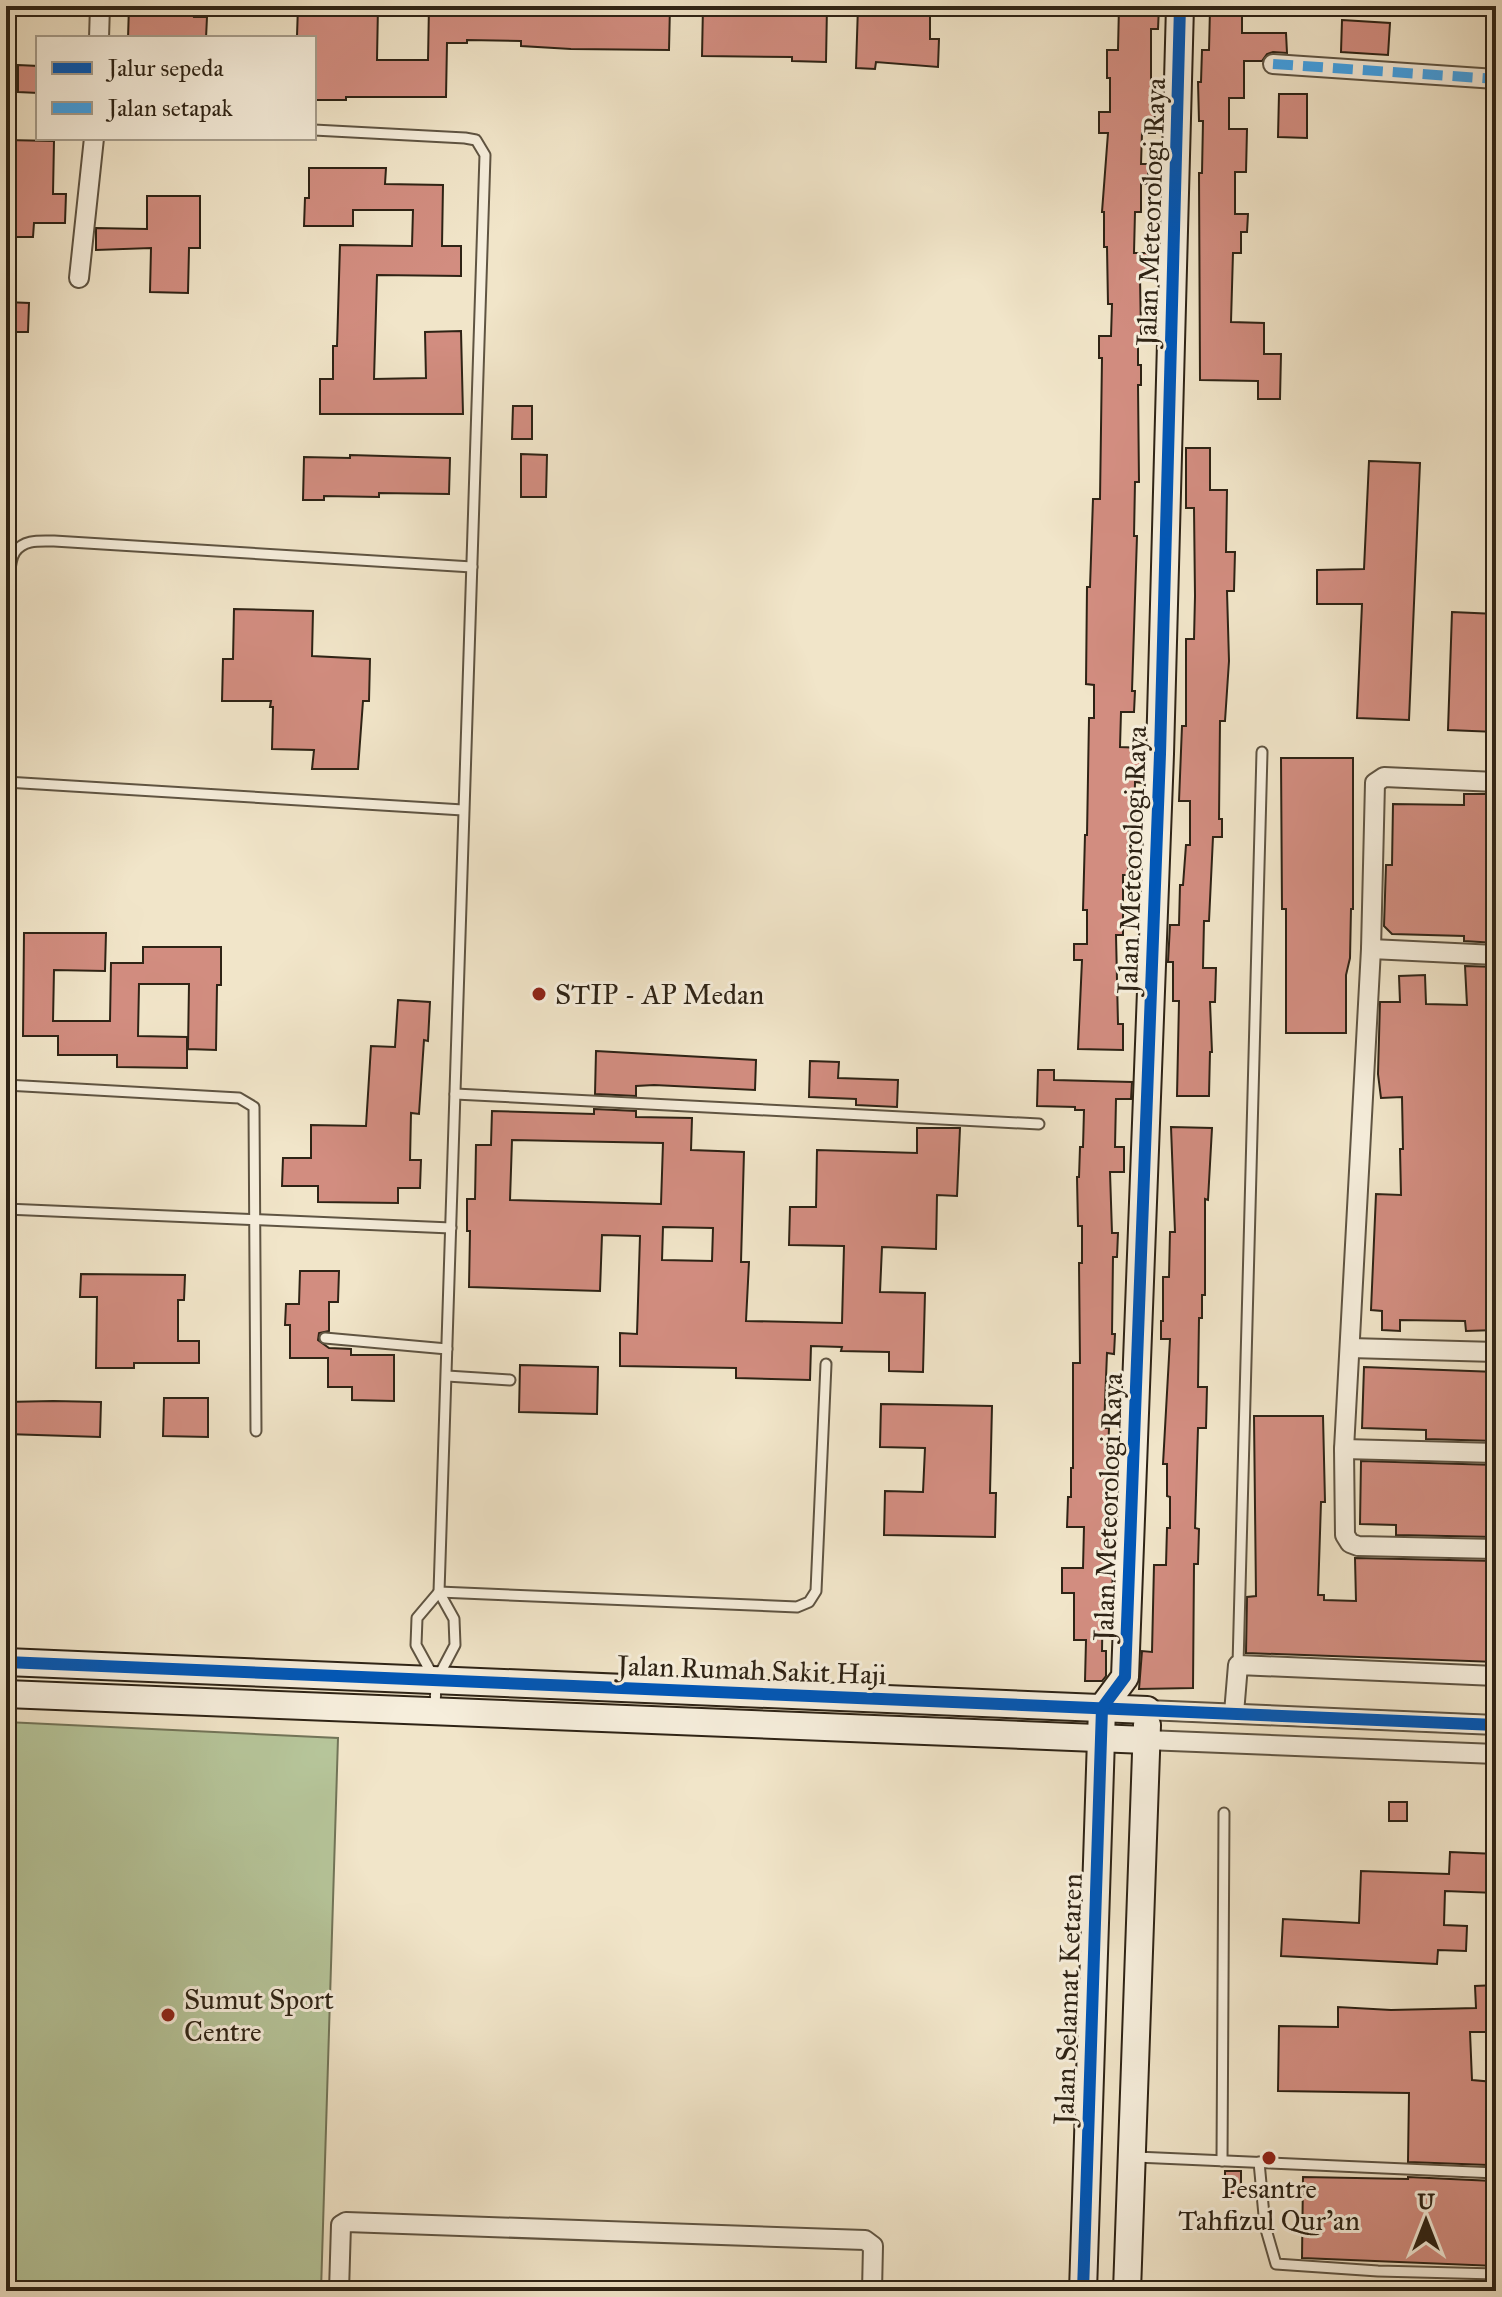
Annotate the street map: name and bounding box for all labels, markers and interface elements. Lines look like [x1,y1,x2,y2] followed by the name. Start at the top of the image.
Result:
[36,36,316,140] legend
[105,53,224,83] text: Jalur sepeda
[1129,77,1173,350] street label: Jalan Meteorologi Raya
[105,93,234,123] text: Jalan setapak
[1110,725,1154,998] street label: Jalan Meteorologi Raya
[555,977,764,1012] place label: STIP - AP Medan
[530,985,548,1003] marker: STIP - AP Medan
[1086,1372,1130,1645] street label: Jalan Meteorologi Raya
[614,1648,888,1692] street label: Jalan Rumah Sakit Haji
[1046,1873,1090,2128] street label: Jalan Selamat Ketaren
[184,1982,334,2049] place label: Sumut Sport Centre
[159,2006,177,2024] marker: Sumut Sport Centre
[1260,2149,1278,2167] marker: Pesantre Tahfizul Qur'an
[1178,2171,1360,2238] place label: Pesantre Tahfizul Qur'an
[1386,2181,1466,2261] north arrow
[1417,2188,1435,2215] text: U

